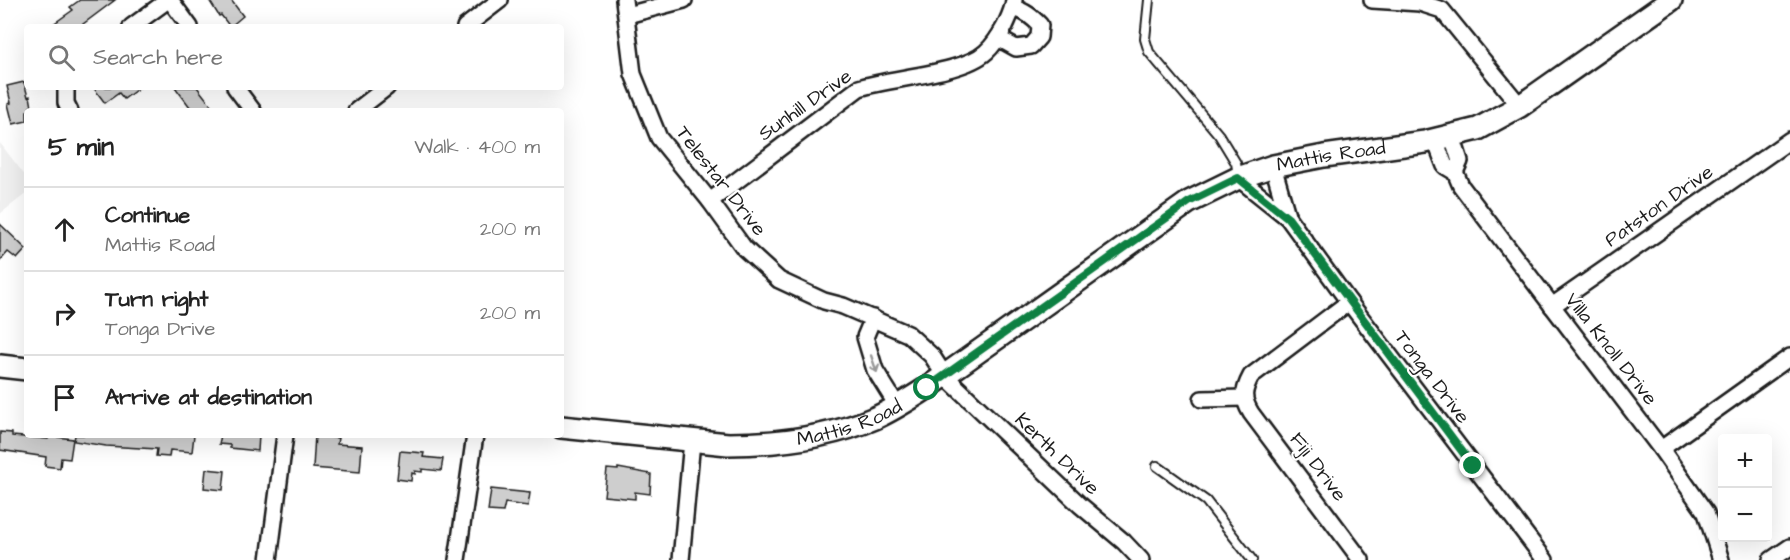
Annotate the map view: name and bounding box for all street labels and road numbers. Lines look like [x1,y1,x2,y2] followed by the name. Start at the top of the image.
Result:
[753,62,858,148] street label: Sunhill Drive
[669,120,773,242] street label: Telestar Drive
[1274,134,1387,179] street label: Mattis Road
[1599,158,1719,254] street label: Patston Drive
[1558,287,1664,411] street label: Villa Knoll Drive
[1387,324,1477,430] street label: Tonga Drive
[795,393,907,453] street label: Mattis Road
[1008,406,1106,502] street label: Kerth Drive
[1283,427,1353,507] street label: Fiji Drive

